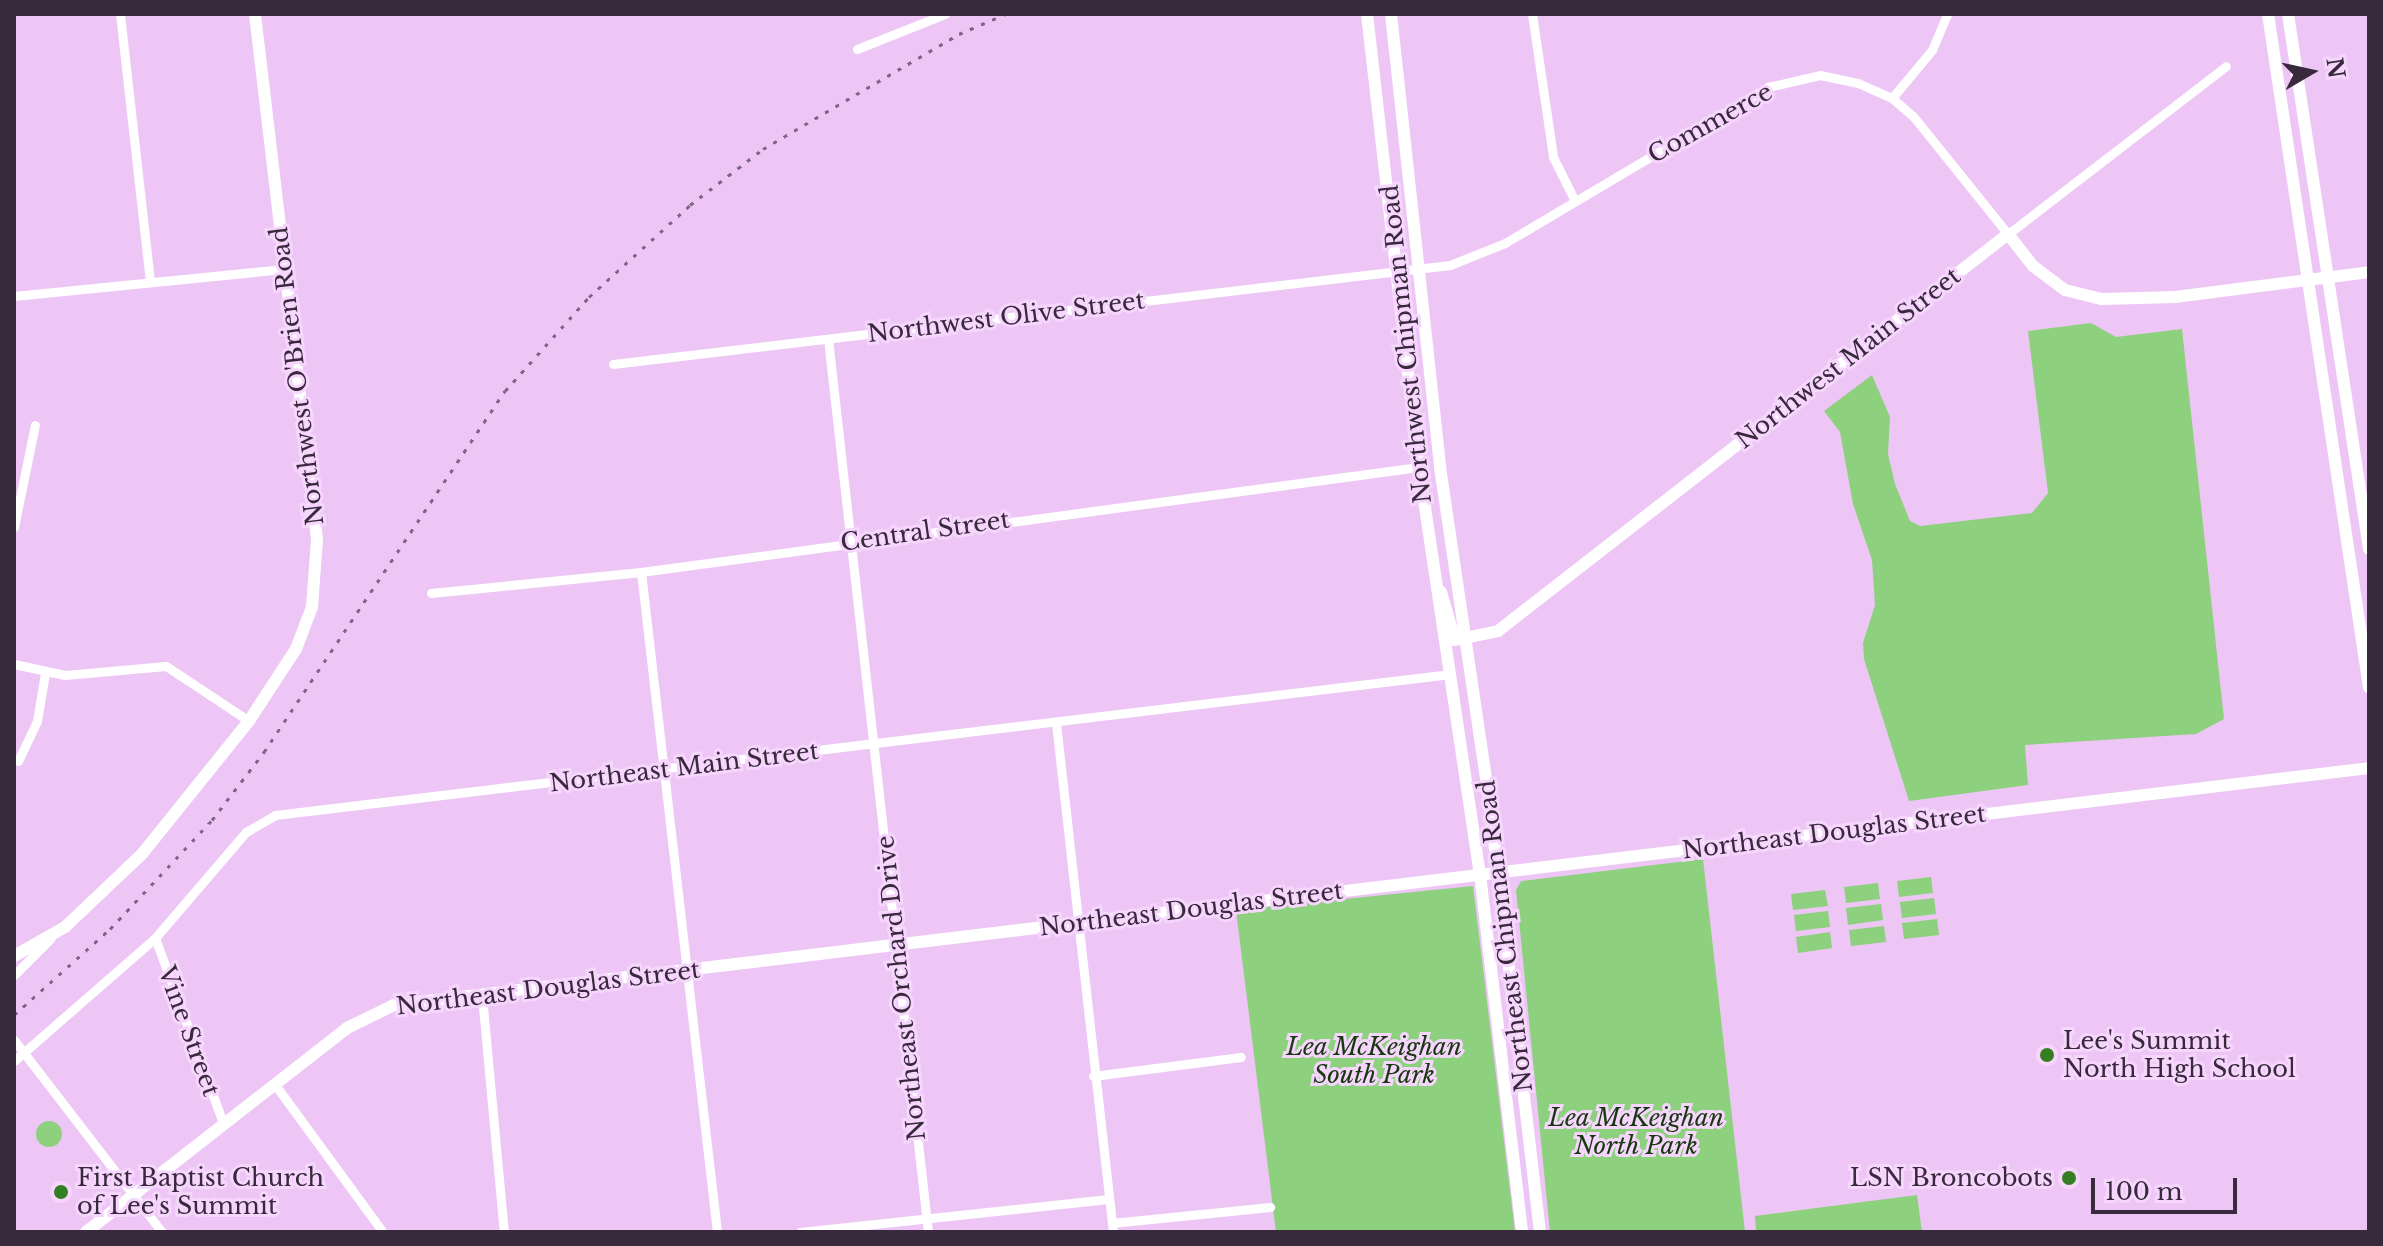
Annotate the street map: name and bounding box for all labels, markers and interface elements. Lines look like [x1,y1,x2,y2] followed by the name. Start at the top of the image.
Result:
[2271,32,2351,112] north arrow
[2320,56,2350,80] text: N
[1643,77,1777,169] street label: Commerce
[1375,183,1437,505] street label: Northwest Chipman Road
[264,225,330,527] street label: Northwest O'Brien Road
[1730,261,1966,455] street label: Northwest Main Street
[866,286,1146,348] street label: Northwest Olive Street
[839,505,1011,557] street label: Central Street
[548,736,820,798] street label: Northeast Main Street
[1472,778,1538,1094] street label: Northeast Chipman Road
[1680,799,1988,865] street label: Northeast Douglas Street
[871,834,931,1142] street label: Northeast Orchard Drive
[1037,876,1345,942] street label: Northeast Douglas Street
[394,955,702,1021] street label: Northeast Douglas Street
[152,962,226,1100] street label: Vine Street
[2063,1027,2296,1083] place label: Lee's Summit North High School
[1286,1033,1462,1089] park label: Lea McKeighan South Park
[2038,1046,2056,1064] marker: Lee's Summit North High School
[1548,1104,1724,1160] park label: Lea McKeighan North Park
[2095,1162,2241,1212] scale bar
[77,1164,324,1220] place label: First Baptist Church of Lee's Summit
[1850,1164,2053,1192] place label: LSN Broncobots
[2060,1169,2078,1187] marker: LSN Broncobots
[2105,1177,2183,1206] text: 100 m
[52,1183,70,1201] marker: First Baptist Church of Lee's Summit

